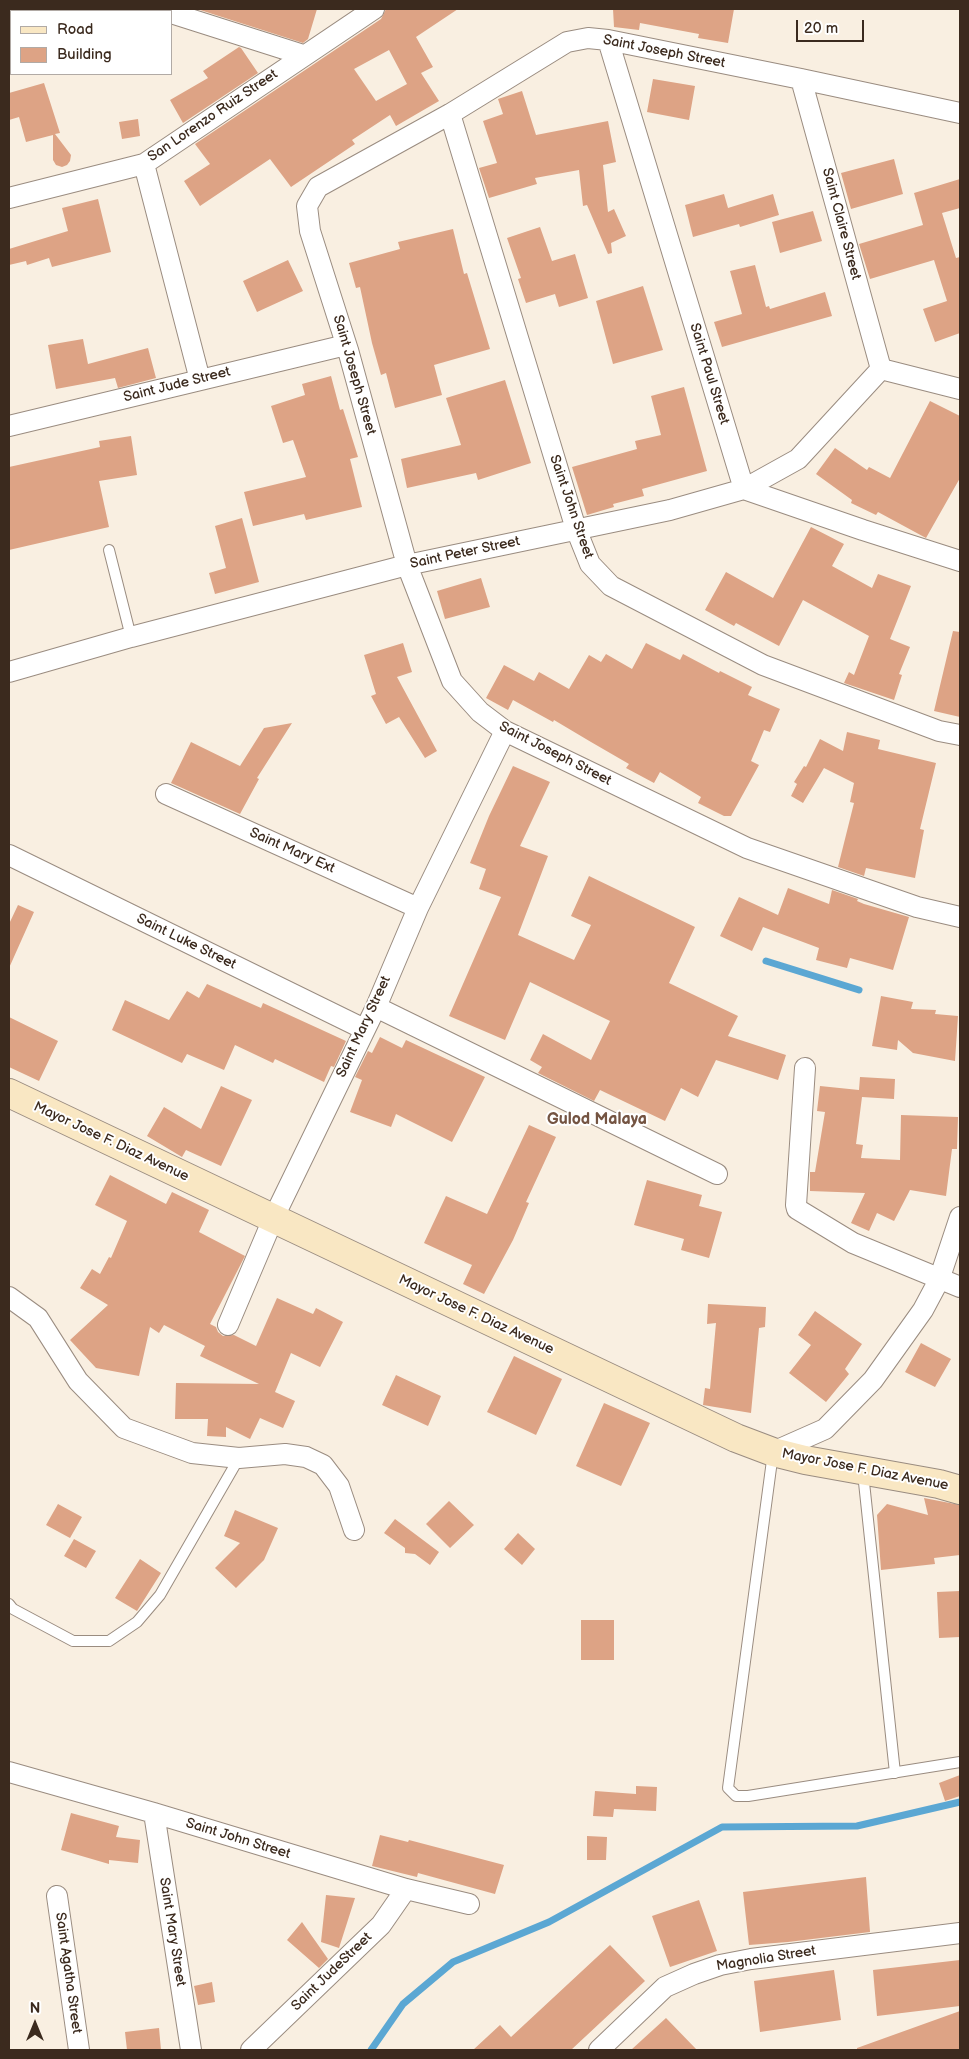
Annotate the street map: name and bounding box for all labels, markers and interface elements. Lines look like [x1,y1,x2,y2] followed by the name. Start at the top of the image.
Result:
[10,10,172,75] legend
[799,10,866,42] scale bar
[804,19,838,38] text: 20 m
[57,20,93,39] text: Road
[602,32,726,72] street label: Saint Joseph Street
[57,45,112,64] text: Building
[145,66,281,166] street label: San Lorenzo Ruiz Street
[818,166,864,282] street label: Saint Claire Street
[329,313,379,437] street label: Saint Joseph Street
[686,321,732,427] street label: Saint Paul Street
[122,364,232,406] street label: Saint Jude Street
[545,453,597,561] street label: Saint John Street
[409,533,521,573] street label: Saint Peter Street
[496,718,614,790] street label: Saint Joseph Street
[247,825,337,877] street label: Saint Mary Ext
[133,911,239,973] street label: Saint Luke Street
[333,974,395,1080] street label: Saint Mary Street
[31,1099,191,1185] street label: Mayor Jose F. Diaz Avenue
[547,1110,647,1130] district label: Gulod Malaya
[396,1272,556,1358] street label: Mayor Jose F. Diaz Avenue
[780,1446,950,1494] street label: Mayor Jose F. Diaz Avenue
[184,1815,292,1863] street label: Saint John Street
[155,1876,189,1988] street label: Saint Mary Street
[51,1911,85,2035] street label: Saint Agatha Street
[288,1929,376,2015] street label: Saint JudeStreet
[715,1943,817,1975] street label: Magnolia Street
[10,1999,60,2049] north arrow
[30,2000,40,2017] text: N

